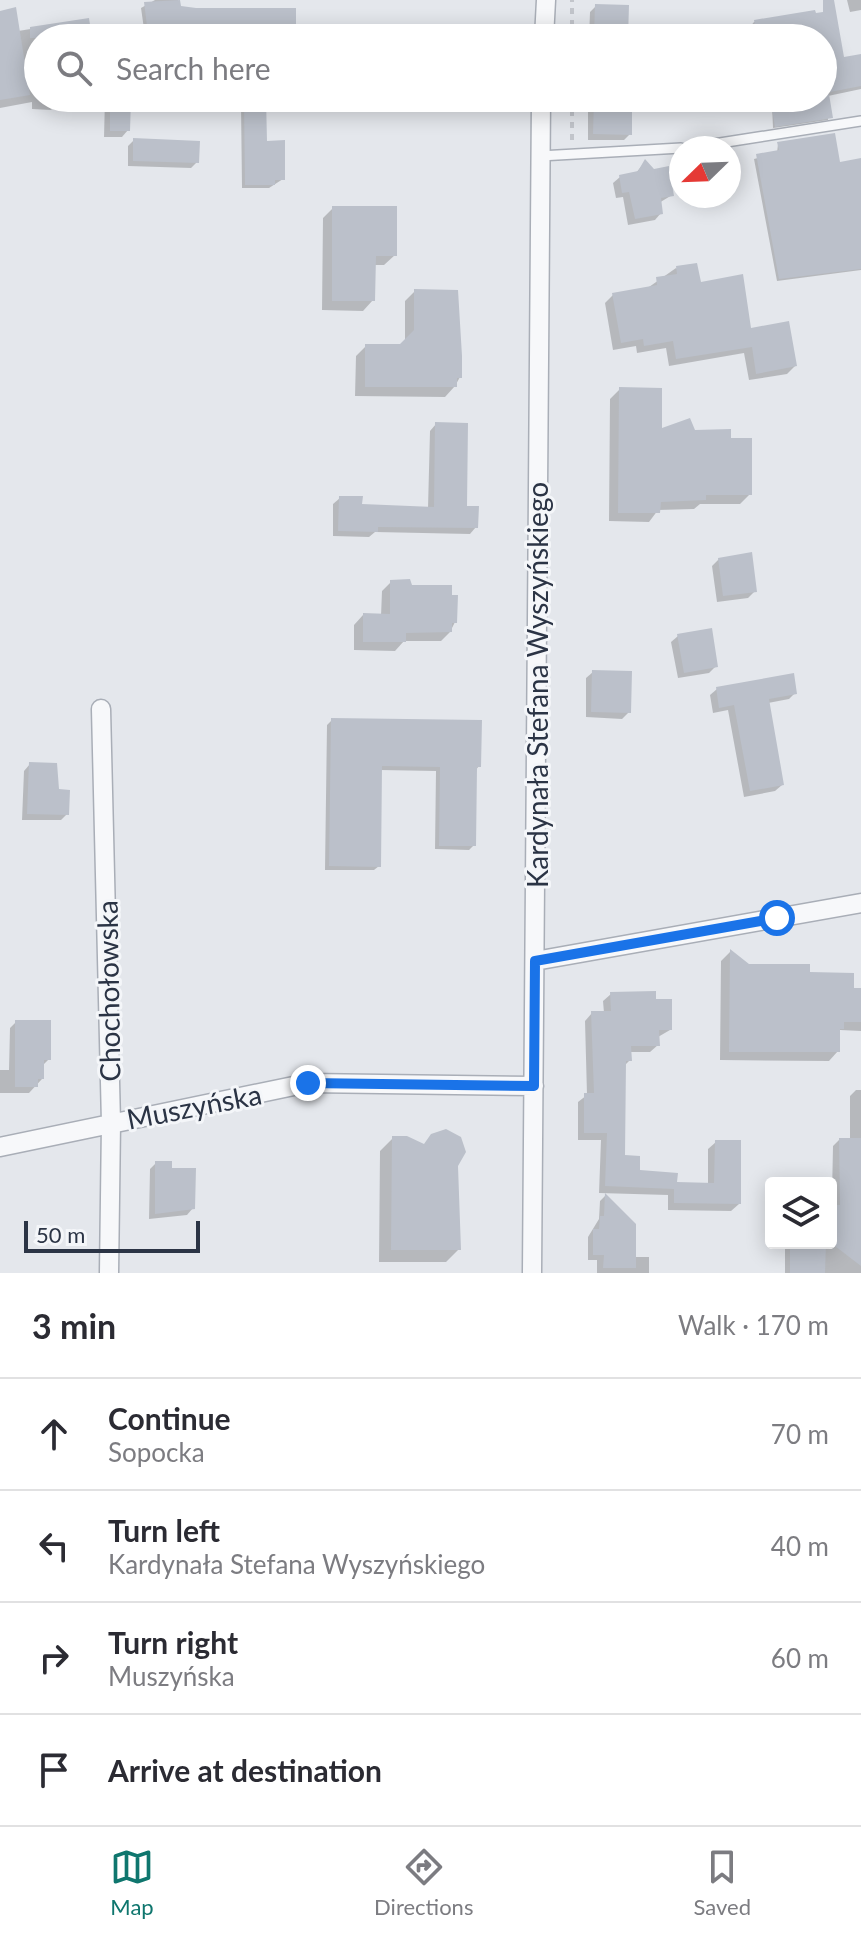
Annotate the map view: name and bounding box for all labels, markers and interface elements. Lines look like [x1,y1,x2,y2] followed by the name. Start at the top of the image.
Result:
[24,24,837,112] search box
[52,46,96,90] icon: search
[116,50,271,86] text: Search here
[669,136,741,208] north arrow
[520,482,554,888] street label: Kardynała Stefana Wyszyńskiego
[89,900,127,1082] street label: Chochołowska
[759,900,795,936] route start
[290,1065,326,1101] route end
[124,1076,264,1136] street label: Muszyńska
[765,1177,837,1249] map controls
[765,1177,837,1249] button: layers
[24,1217,200,1253] scale bar
[36,1221,85,1248] text: 50 m
[32,1305,116,1346] text: 3 min
[678,1309,829,1341] text: Walk · 170 m
[108,1400,231,1436] text: Continue
[32,1412,76,1456] icon: ahead
[771,1418,829,1450] text: 70 m
[108,1436,205,1468] text: Sopocka
[108,1512,220,1548] text: Turn left
[32,1524,76,1568] icon: left
[771,1530,829,1562] text: 40 m
[108,1548,485,1580] text: Kardynała Stefana Wyszyńskiego
[108,1624,238,1660] text: Turn right
[32,1636,76,1680] icon: right
[771,1642,829,1674] text: 60 m
[108,1660,235,1692] text: Muszyńska
[32,1748,76,1792] icon: arrive
[108,1752,382,1788] text: Arrive at destination
[110,1845,154,1920] tab: Map
[374,1845,473,1920] tab: Directions
[693,1845,751,1920] tab: Saved

